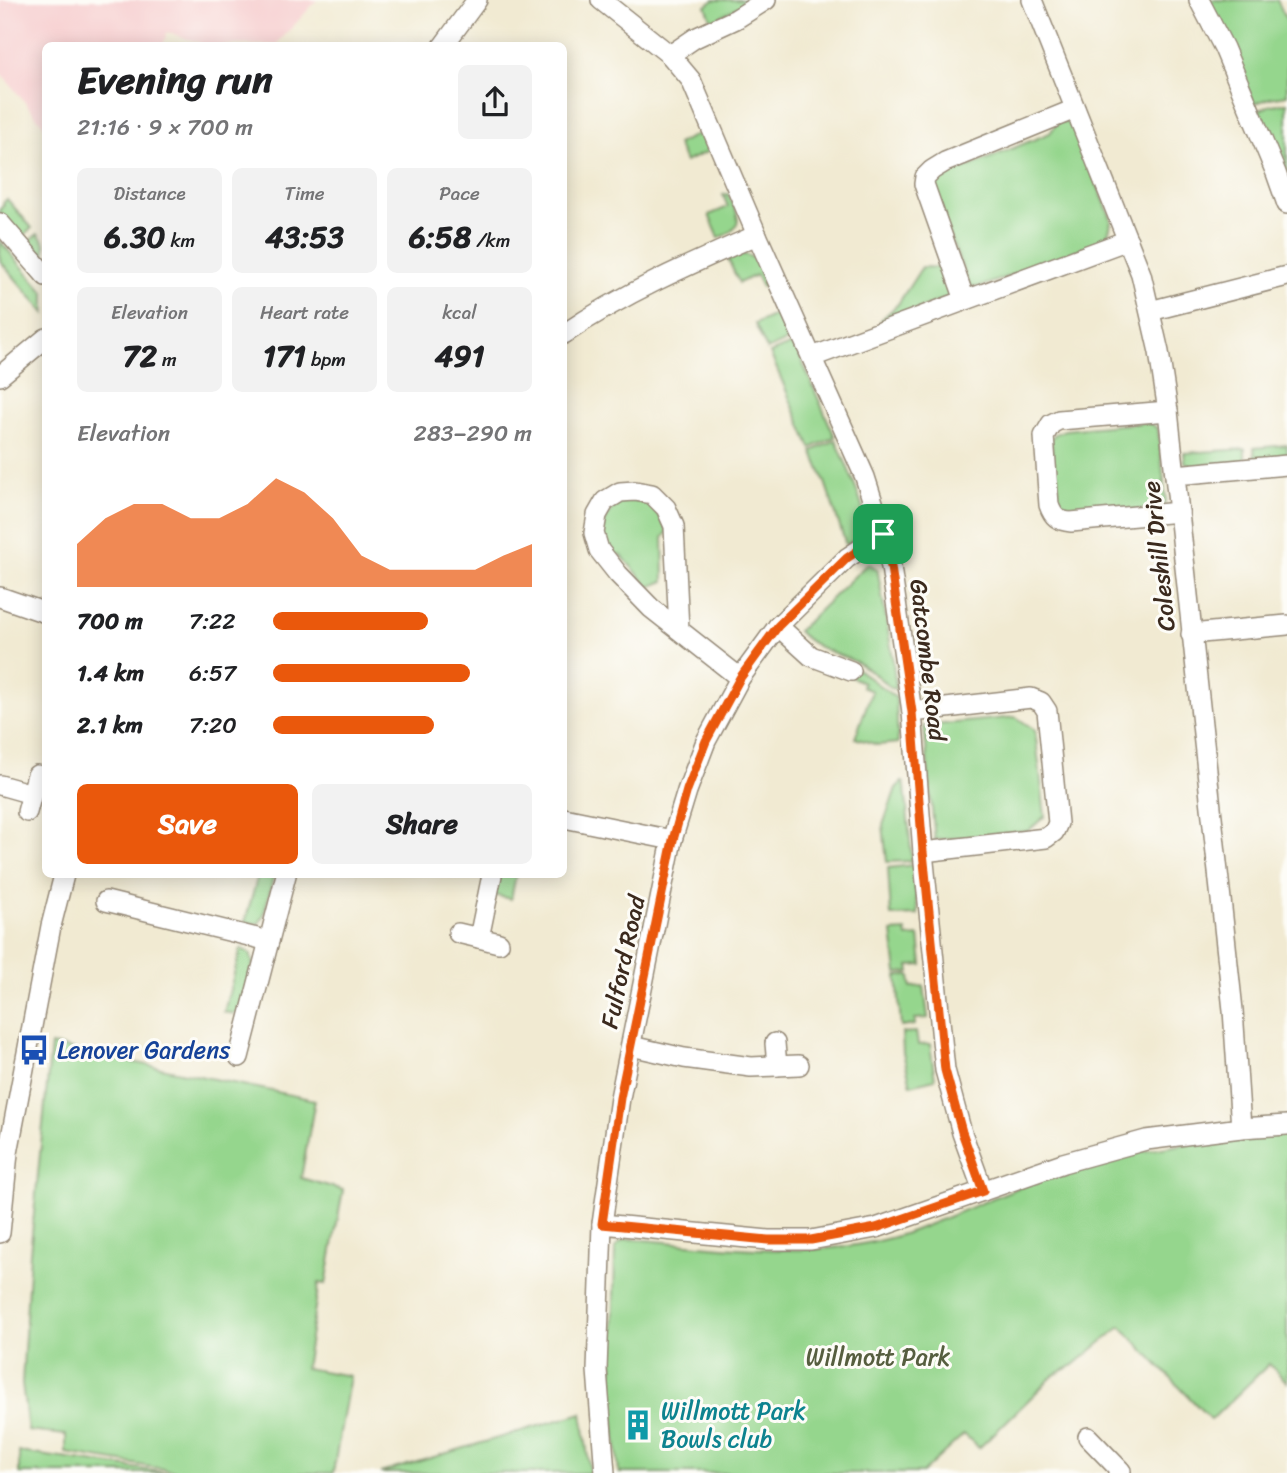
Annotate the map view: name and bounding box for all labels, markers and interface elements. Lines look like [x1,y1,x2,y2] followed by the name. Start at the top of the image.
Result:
[77,47,273,114] text: Evening run
[458,65,532,139] button: share
[77,107,253,148] text: 21:16 · 9 × 700 m
[113,177,186,210] text: Distance
[284,177,325,210] text: Time
[439,177,480,210] text: Pace
[104,210,165,264] text: 6.30
[265,210,344,264] text: 43:53
[409,210,471,264] text: 6:58
[165,224,195,257] text: km
[471,224,510,257] text: /km
[111,296,188,329] text: Elevation
[260,296,349,329] text: Heart rate
[442,296,477,329] text: kcal
[123,329,157,383] text: 72
[263,329,306,383] text: 171
[434,329,485,383] text: 491
[157,343,177,376] text: m
[306,343,346,376] text: bpm
[77,413,170,454] text: Elevation
[414,413,532,454] text: 283–290 m
[1130,479,1188,633] street label: Coleshill Drive
[853,504,913,564] pin
[864,515,902,553] icon: arrive
[897,577,959,745] street label: Gatcombe Road
[77,601,143,642] text: 700 m
[189,601,236,642] text: 7:22
[77,653,144,694] text: 1.4 km
[189,653,236,694] text: 6:57
[77,705,143,746] text: 2.1 km
[189,705,237,746] text: 7:20
[77,784,298,864] button: Save
[312,784,532,864] button: Share
[588,890,658,1033] street label: Fulford Road
[57,1029,231,1071] place label: Lenover Gardens
[17,1033,51,1067] bus stop icon: Lenover Gardens
[806,1336,951,1378] park label: Willmott Park
[661,1390,806,1460] place label: Willmott Park Bowls club
[621,1408,655,1442] building icon: Willmott Park Bowls club

